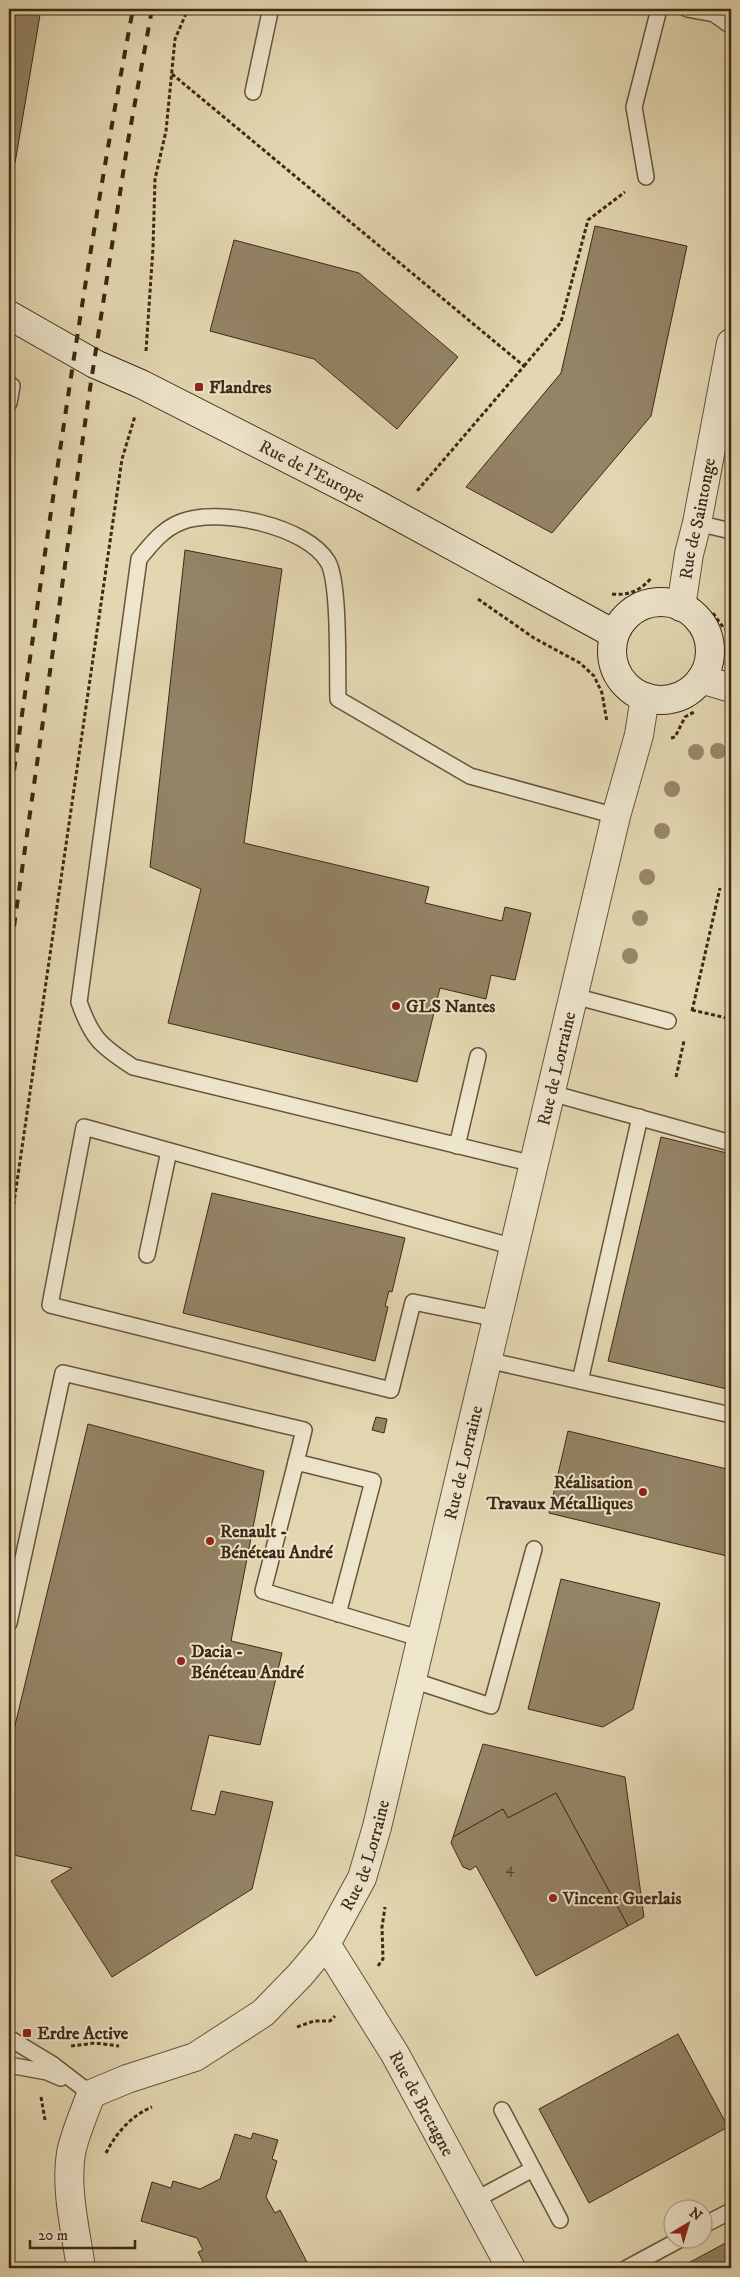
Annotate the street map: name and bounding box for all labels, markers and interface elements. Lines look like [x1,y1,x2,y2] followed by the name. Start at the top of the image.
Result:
[209,377,272,399] place label: Flandres
[193,381,205,393] marker: Flandres
[255,436,368,508] street label: Rue de l'Europe
[675,456,721,581] street label: Rue de Saintonge
[406,996,495,1018] place label: GLS Nantes
[390,1000,402,1012] marker: GLS Nantes
[533,1010,581,1128] street label: Rue de Lorraine
[440,1404,488,1522] street label: Rue de Lorraine
[485,1472,634,1515] place label: Réalisation Travaux Métalliques
[637,1486,649,1498] marker: Réalisation Travaux Métalliques
[220,1521,334,1564] place label: Renault - Bénéteau André
[204,1535,216,1547] marker: Renault - Bénéteau André
[191,1641,305,1684] place label: Dacia - Bénéteau André
[175,1655,187,1667] marker: Dacia - Bénéteau André
[336,1798,395,1915] street label: Rue de Lorraine
[506,1859,515,1878] house number: 4
[562,1888,681,1910] place label: Vincent Guerlais
[547,1892,559,1904] marker: Vincent Guerlais
[37,2023,129,2045] place label: Erdre Active
[21,2027,33,2039] marker: Erdre Active
[383,2047,458,2160] street label: Rue de Bretagne
[662,2200,712,2250] north arrow
[685,2204,706,2225] text: N
[30,2217,135,2249] scale bar
[38,2226,68,2245] text: 20 m

